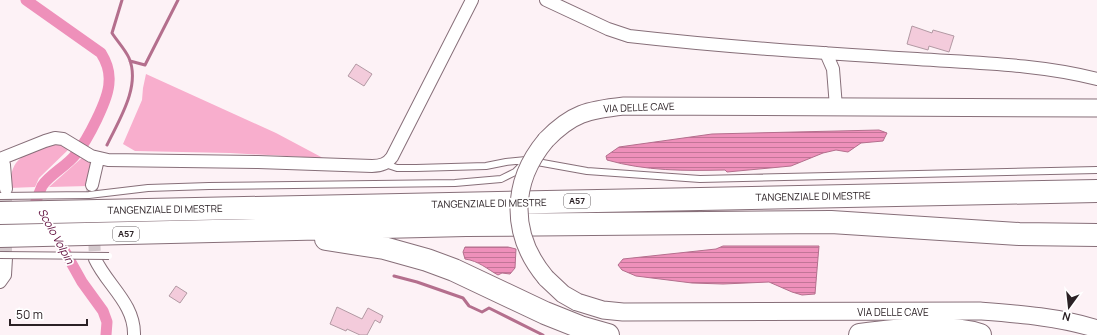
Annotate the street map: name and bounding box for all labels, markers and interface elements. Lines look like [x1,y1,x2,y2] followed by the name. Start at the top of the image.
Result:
[603,99,675,115] street label: VIA DELLE CAVE
[755,188,871,204] street label: TANGENZIALE DI MESTRE
[564,194,590,208] road number: A57
[431,195,547,211] street label: TANGENZIALE DI MESTRE
[107,201,223,217] street label: TANGENZIALE DI MESTRE
[35,205,78,267] water label: Scolo Volpin
[113,227,139,241] road number: A57
[1049,287,1089,327] north arrow
[10,301,87,327] scale bar
[857,305,929,319] street label: VIA DELLE CAVE
[16,306,43,323] text: 50 m
[1060,309,1072,325] text: N

